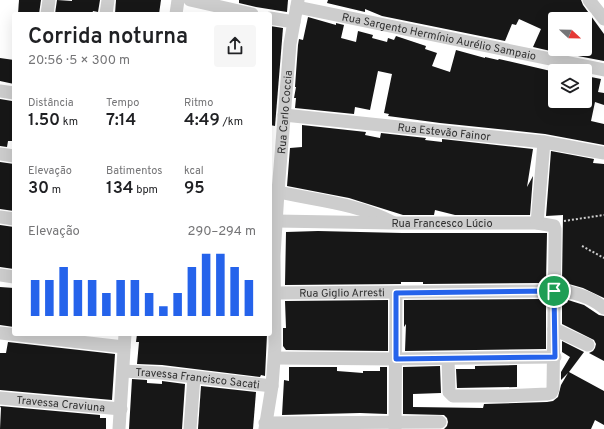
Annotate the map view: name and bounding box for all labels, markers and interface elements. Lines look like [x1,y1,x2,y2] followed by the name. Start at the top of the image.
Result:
[340,10,537,64] street label: Rua Sargento Hermínio Aurélio Sampaio
[548,12,592,56] north arrow
[548,12,592,108] map controls
[28,24,188,51] text: Corrida noturna
[214,25,256,67] button: share
[28,53,130,69] text: 20:56 · 5 × 300 m
[548,64,592,108] button: layers
[275,70,296,155] street label: Rua Carlo Coccia
[28,96,74,110] text: Distância
[106,96,139,110] text: Tempo
[184,96,213,110] text: Ritmo
[28,110,60,132] text: 1.50
[106,110,136,132] text: 7:14
[184,110,220,132] text: 4:49
[60,115,78,129] text: km
[220,115,243,129] text: /km
[397,121,492,144] street label: Rua Estevão Fainor
[28,164,72,178] text: Elevação
[106,164,162,178] text: Batimentos
[184,164,204,178] text: kcal
[28,178,49,200] text: 30
[106,178,134,200] text: 134
[184,178,205,200] text: 95
[49,183,61,197] text: m
[134,183,158,197] text: bpm
[391,217,493,231] street label: Rua Francesco Lúcio
[28,224,80,240] text: Elevação
[188,224,256,240] text: 290–294 m
[537,274,571,308] pin
[543,280,565,302] icon: arrive
[299,286,385,301] street label: Rua Giglio Arresti
[135,366,260,393] street label: Travessa Francisco Sacati
[16,394,106,416] street label: Travessa Craviuna

